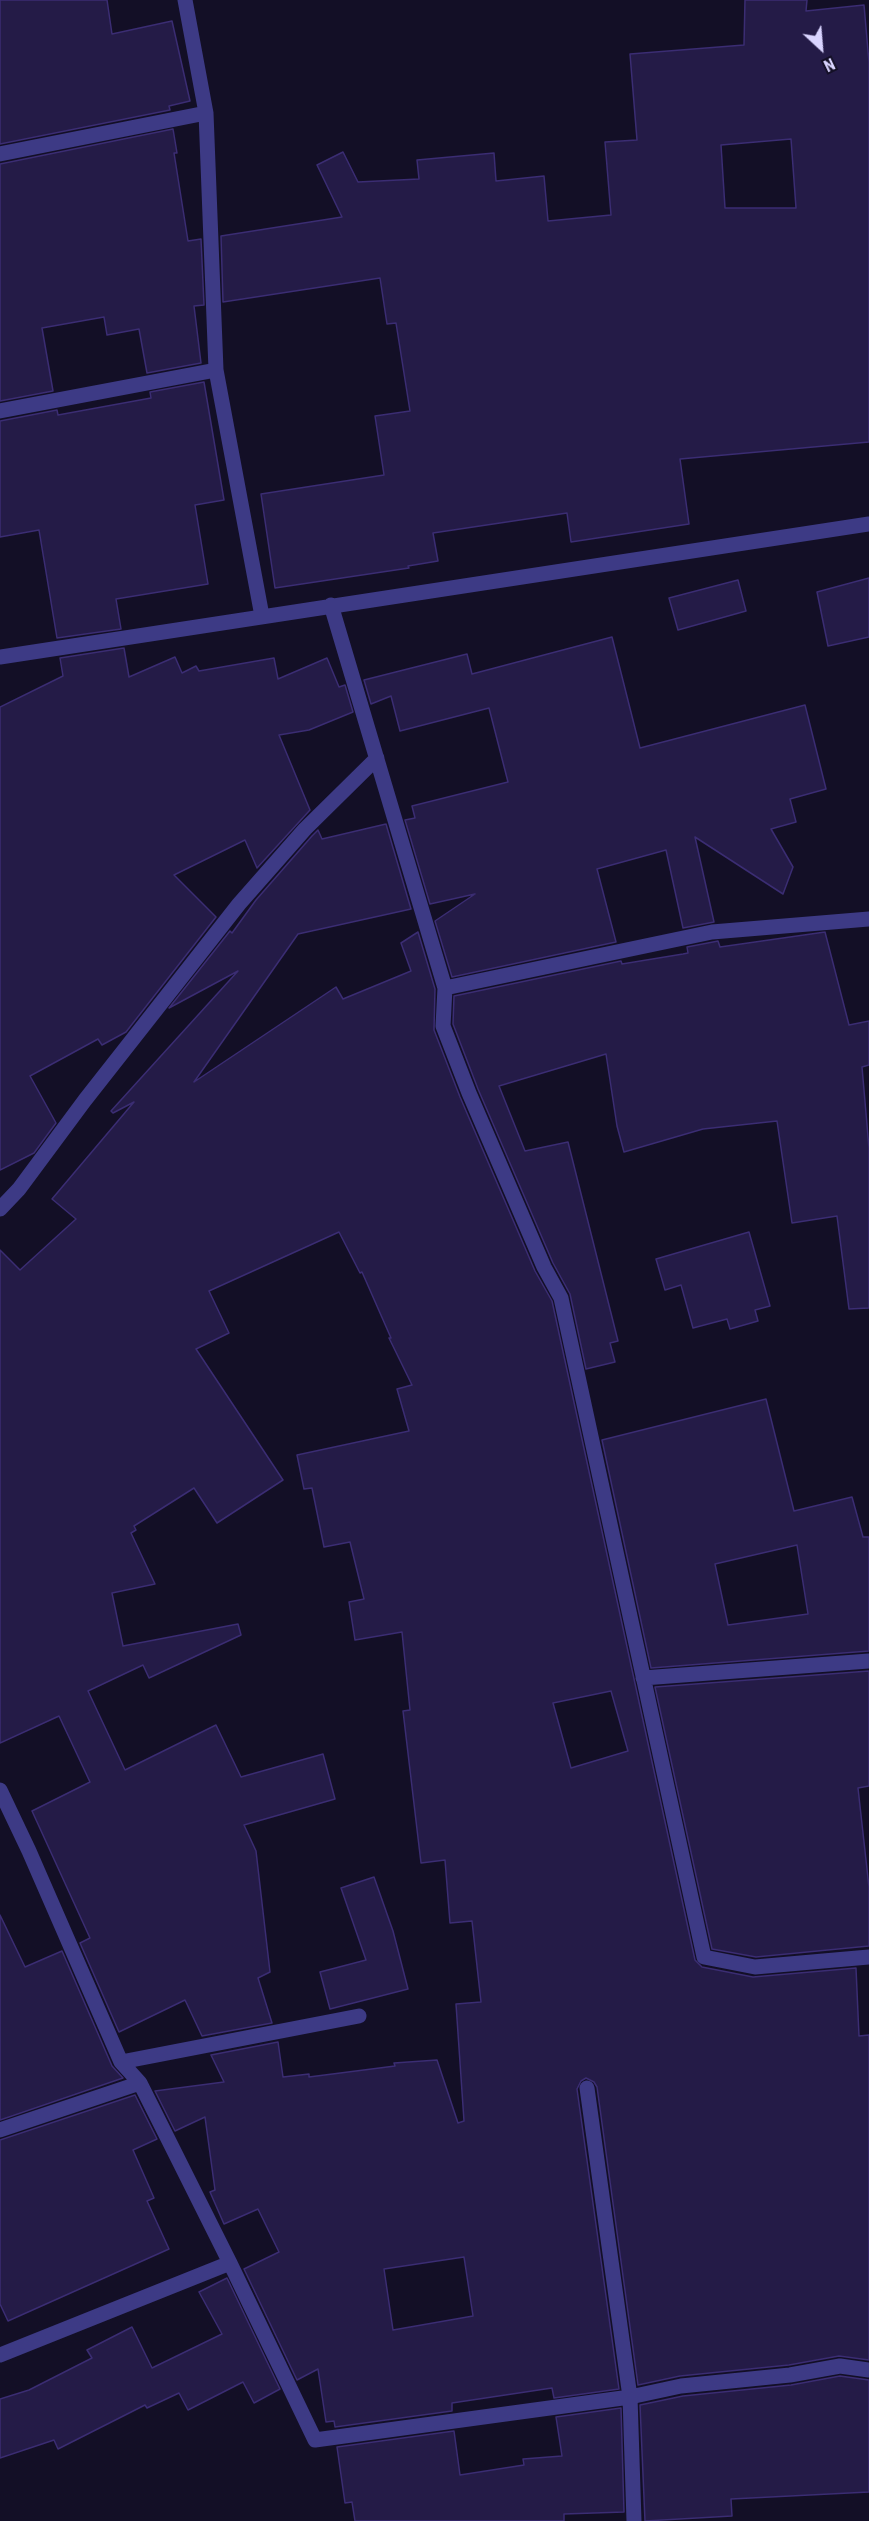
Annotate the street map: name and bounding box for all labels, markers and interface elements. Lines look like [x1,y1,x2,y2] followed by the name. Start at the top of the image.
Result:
[791,18,851,78] north arrow
[821,54,838,75] text: N

